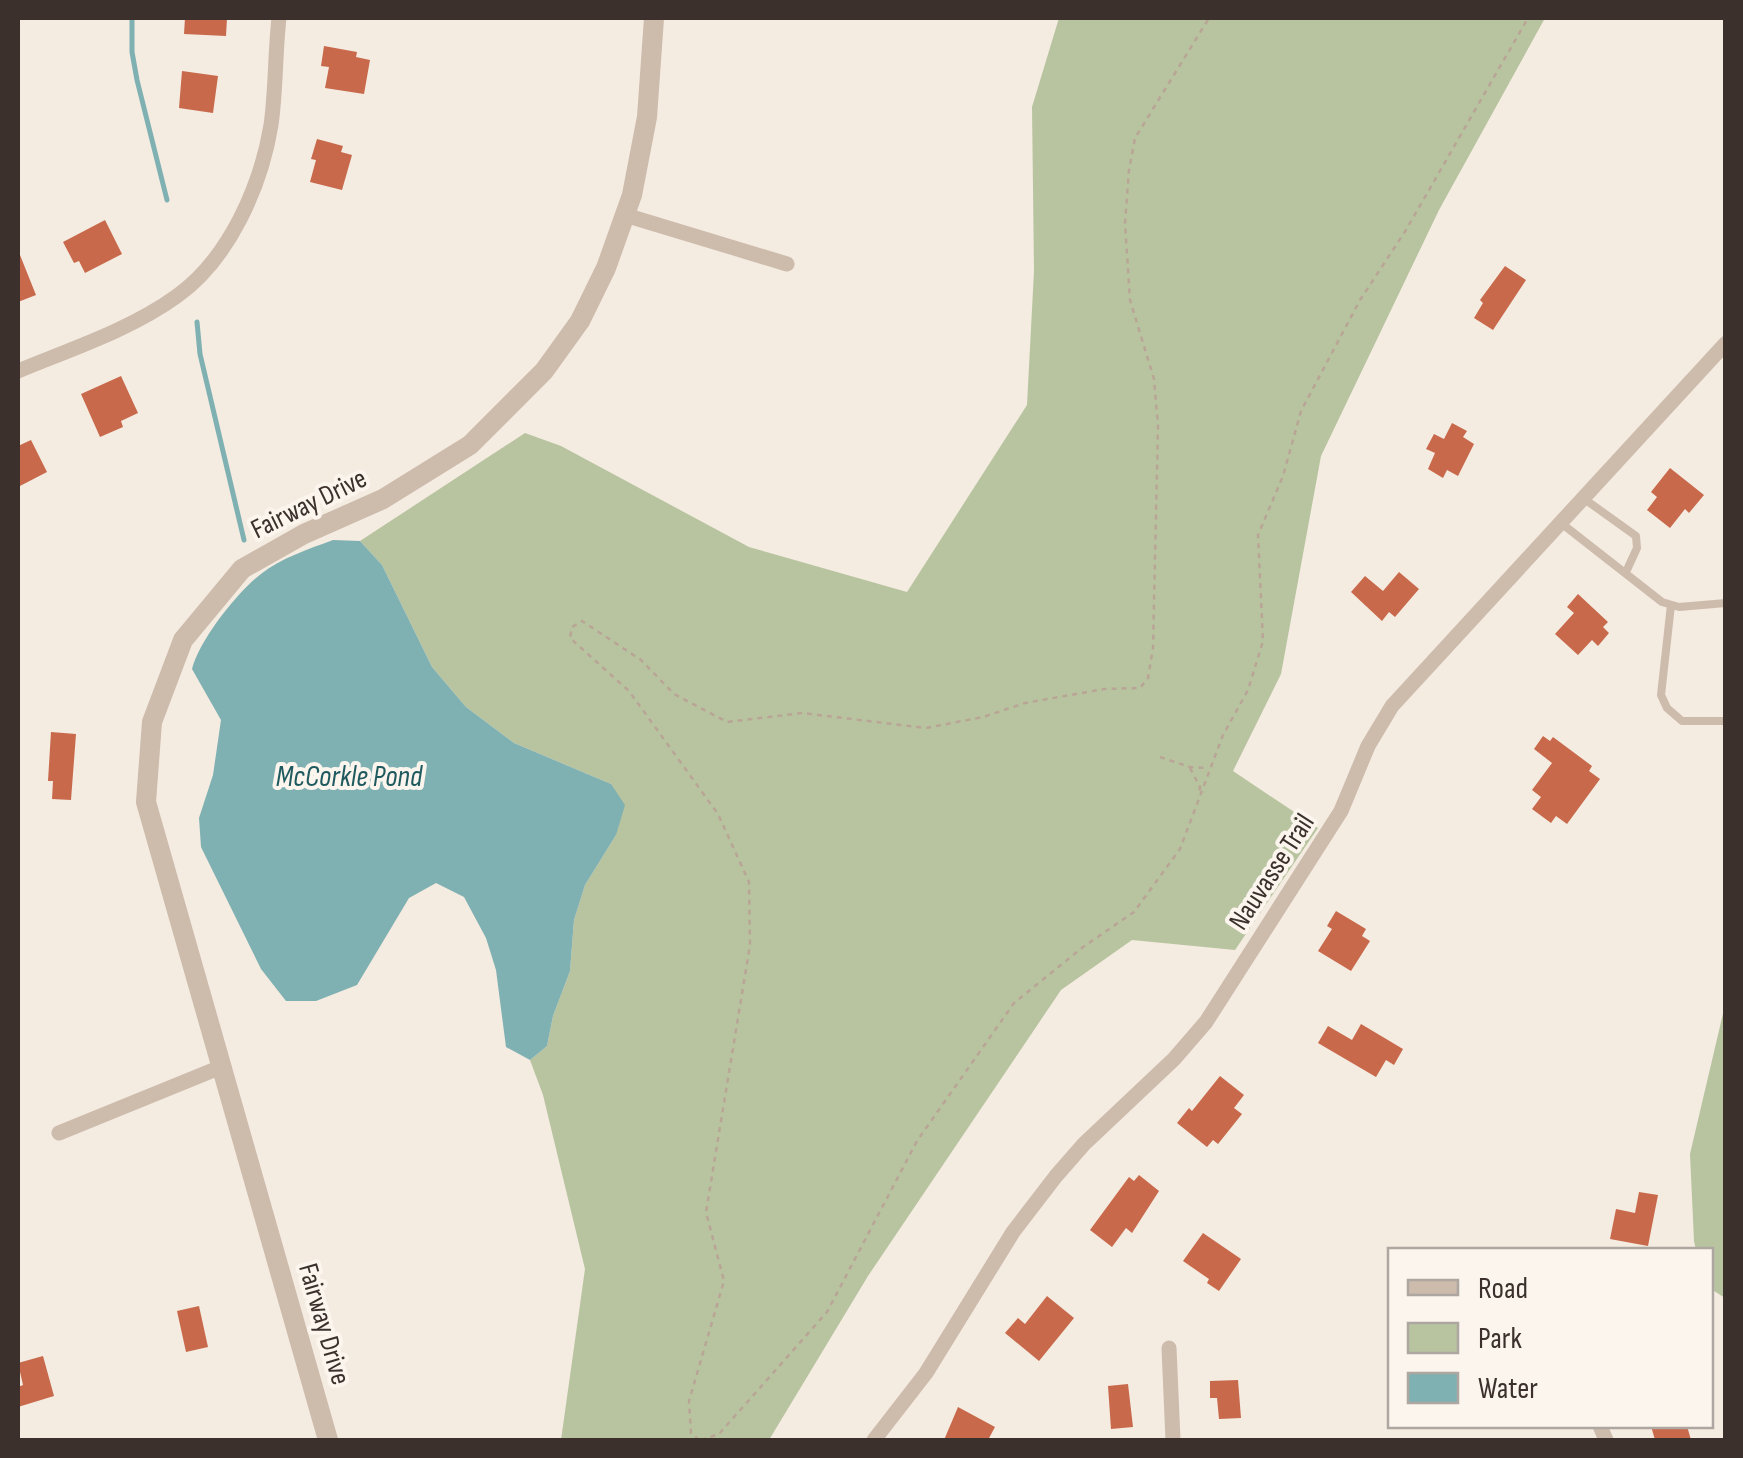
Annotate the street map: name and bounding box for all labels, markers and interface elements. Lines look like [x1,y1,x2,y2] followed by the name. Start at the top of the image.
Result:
[246,462,372,546] street label: Fairway Drive
[276,759,423,795] water label: McCorkle Pond
[1222,808,1322,936] street label: Nauvasse Trail
[1388,1248,1713,1428] legend
[291,1260,357,1388] street label: Fairway Drive
[1478,1271,1528,1307] text: Road
[1478,1321,1522,1357] text: Park
[1478,1371,1538,1407] text: Water

